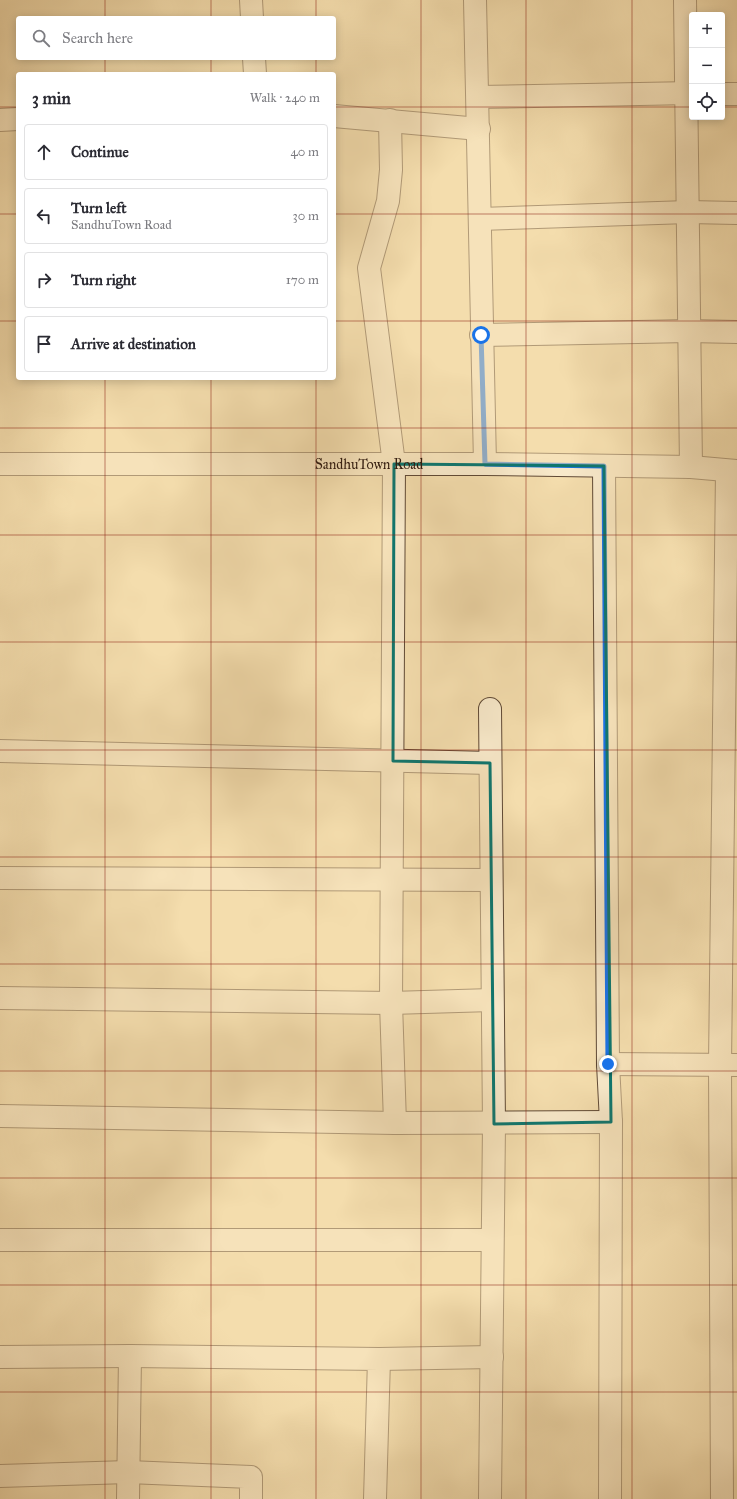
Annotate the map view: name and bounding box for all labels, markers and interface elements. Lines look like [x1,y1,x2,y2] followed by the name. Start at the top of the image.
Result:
[689,12,725,120] map controls
[689,12,725,48] button: +
[16,16,336,60] search box
[30,27,52,49] icon: search
[62,29,133,47] text: Search here
[689,48,725,84] button: −
[689,84,725,120] button: locate
[32,88,71,109] text: 3 min
[250,90,320,106] text: Walk · 240 m
[33,141,55,163] icon: ahead
[71,143,129,161] text: Continue
[290,144,319,160] text: 40 m
[71,199,127,217] text: Turn left
[33,205,55,227] icon: left
[293,208,319,224] text: 30 m
[71,217,172,233] text: SandhuTown Road
[33,269,55,291] icon: right
[71,271,136,289] text: Turn right
[286,272,319,288] text: 170 m
[472,326,490,344] route start
[33,333,55,355] icon: arrive
[71,335,196,353] text: Arrive at destination
[315,456,423,473] street label: SandhuTown Road
[599,1055,617,1073] route end

